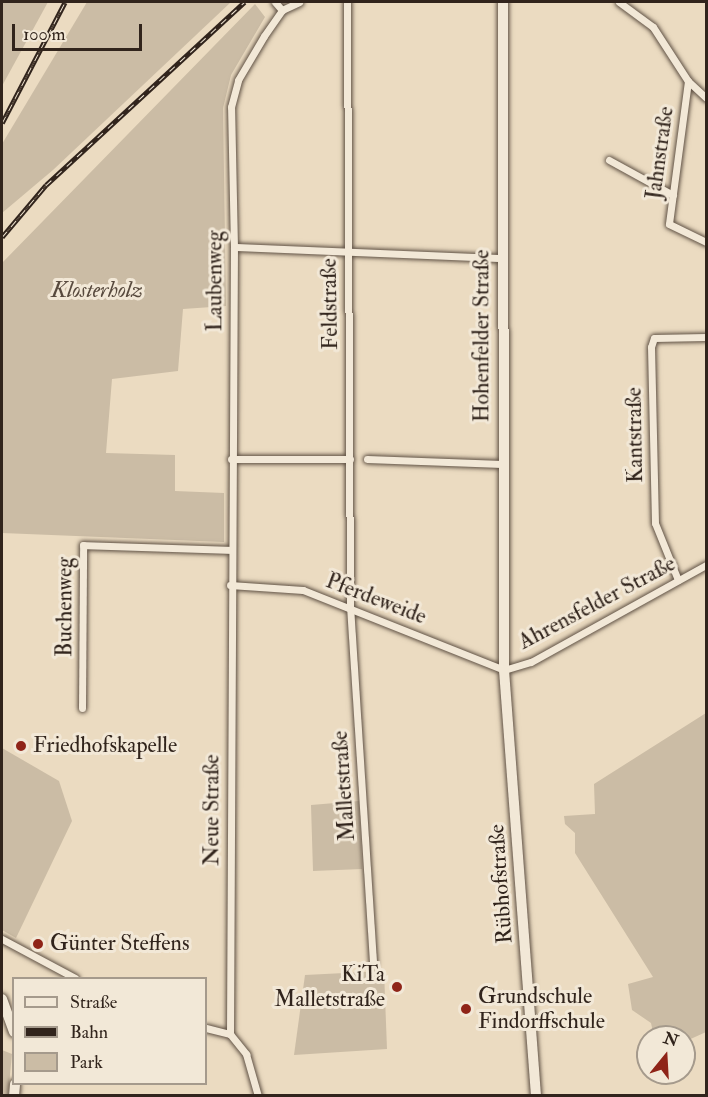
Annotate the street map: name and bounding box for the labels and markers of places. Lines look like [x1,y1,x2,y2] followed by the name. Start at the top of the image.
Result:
[33,733,177,759] place label: Friedhofskapelle
[14,739,28,753] marker: Friedhofskapelle
[50,931,189,957] place label: Günter Steffens
[31,937,45,951] marker: Günter Steffens
[274,961,385,1012] place label: KiTa Malletstraße
[390,980,404,994] marker: KiTa Malletstraße
[478,983,605,1034] place label: Grundschule Findorffschule
[459,1002,473,1016] marker: Grundschule Findorffschule

